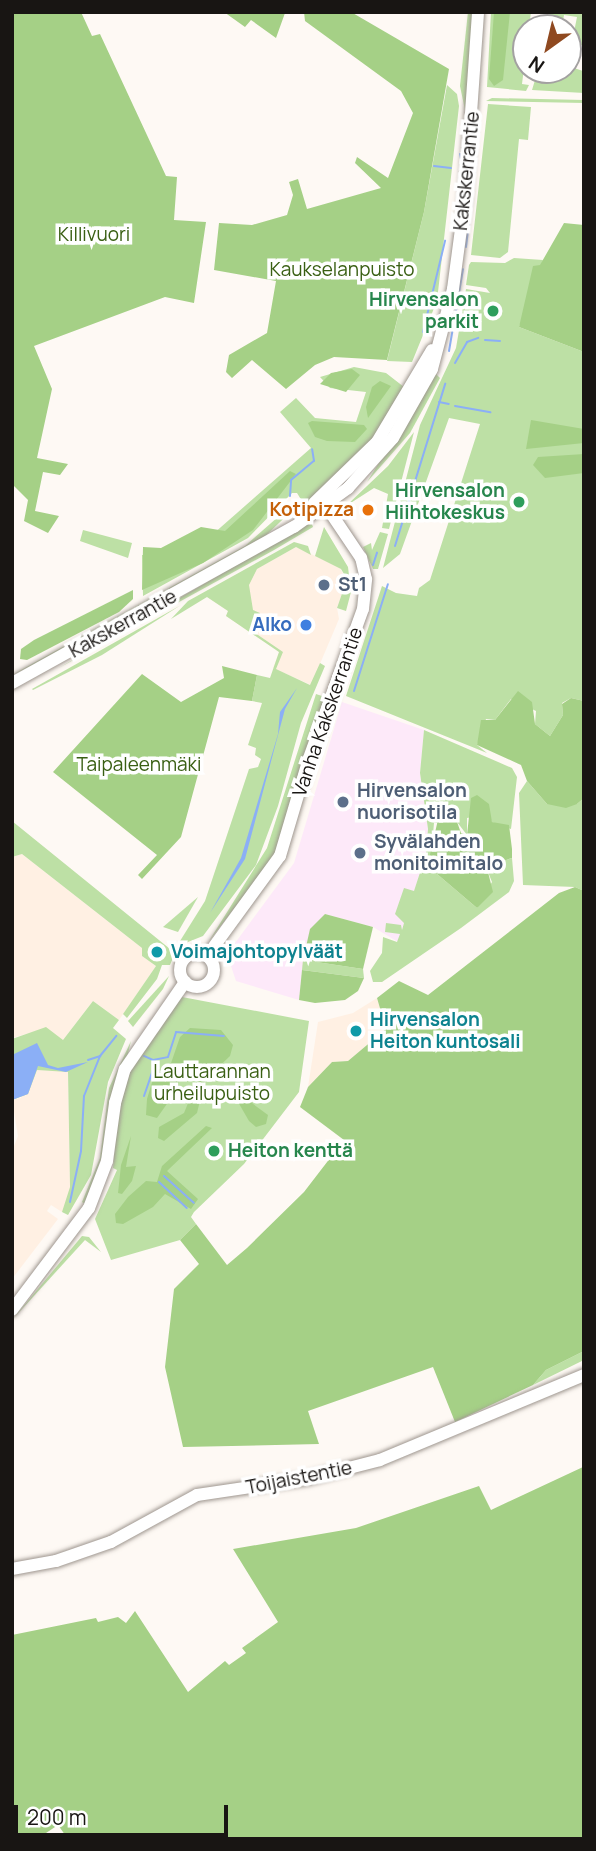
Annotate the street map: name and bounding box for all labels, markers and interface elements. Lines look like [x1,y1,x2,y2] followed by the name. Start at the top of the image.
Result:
[512,14,582,84] north arrow
[523,50,549,79] text: N
[449,110,485,232] street label: Kakskerrantie
[58,224,130,246] park label: Killivuori
[269,259,415,281] park label: Kaukselanpuisto
[369,289,479,333] place label: Hirvensalon parkit
[485,303,501,319] marker: Hirvensalon parkit
[385,480,505,524] place label: Hirvensalon Hiihtokeskus
[511,494,527,510] marker: Hirvensalon Hiihtokeskus
[269,499,354,521] place label: Kotipizza
[360,502,376,518] marker: Kotipizza
[338,574,367,596] place label: St1
[316,577,332,593] marker: St1
[65,585,181,663] street label: Kakskerrantie
[252,614,292,636] place label: Alko
[298,617,314,633] marker: Alko
[288,624,368,800] street label: Vanha Kakskerrantie
[77,754,201,776] park label: Taipaleenmäki
[357,780,467,824] place label: Hirvensalon nuorisotila
[335,794,351,810] marker: Hirvensalon nuorisotila
[374,831,503,875] place label: Syvälahden monitoimitalo
[352,845,368,861] marker: Syvälahden monitoimitalo
[171,941,343,963] place label: Voimajohtopylväät
[149,944,165,960] marker: Voimajohtopylväät
[370,1009,521,1053] place label: Hirvensalon Heiton kuntosali
[348,1023,364,1039] marker: Hirvensalon Heiton kuntosali
[153,1061,271,1105] park label: Lauttarannan urheilupuisto
[228,1140,353,1162] place label: Heiton kenttä
[206,1143,222,1159] marker: Heiton kenttä
[244,1457,354,1499] street label: Toijaistentie
[18,1792,231,1836] scale bar
[27,1803,87,1831] text: 200 m

